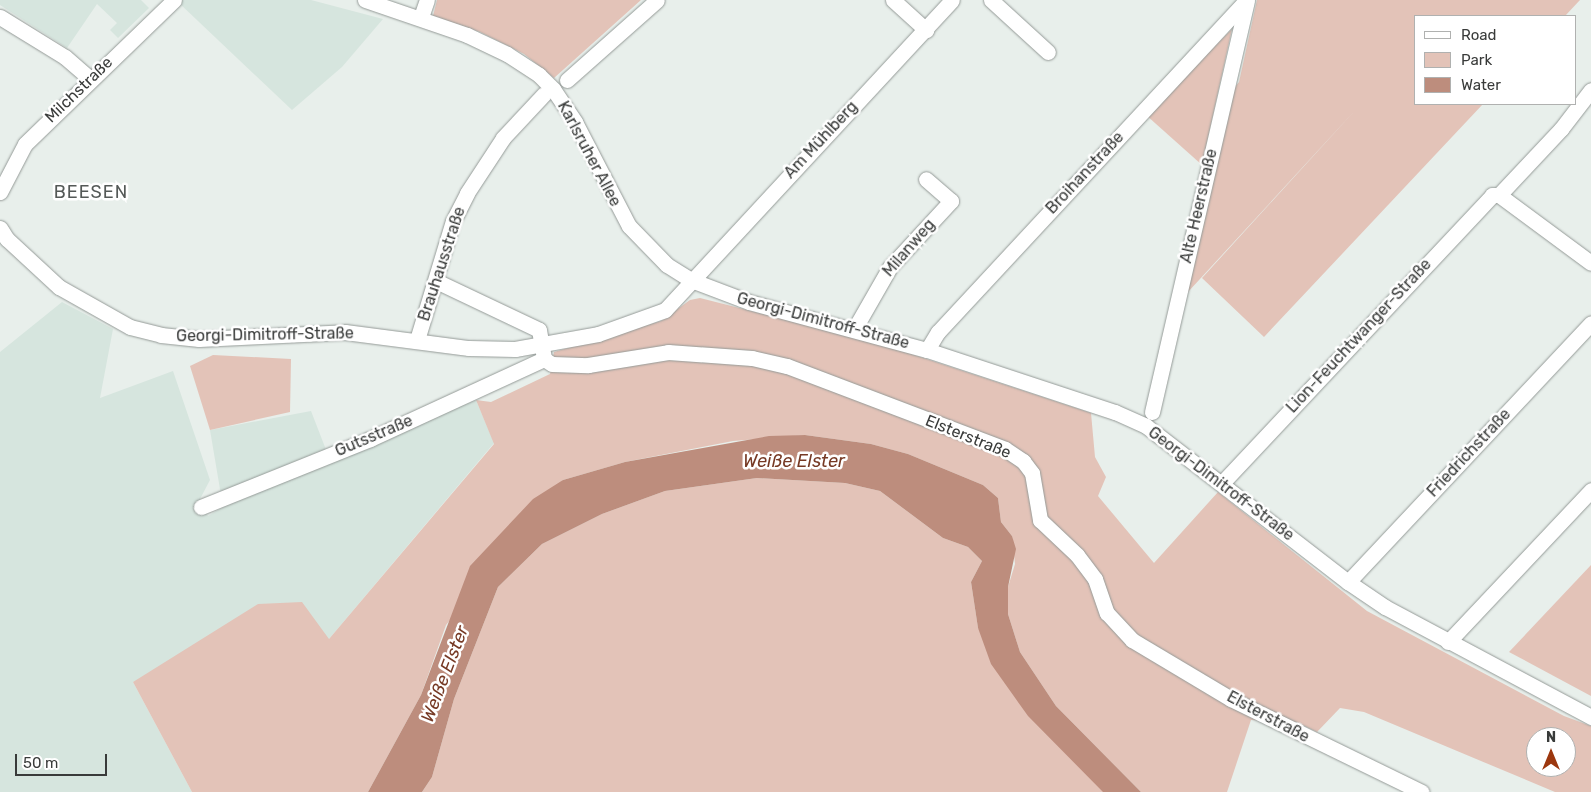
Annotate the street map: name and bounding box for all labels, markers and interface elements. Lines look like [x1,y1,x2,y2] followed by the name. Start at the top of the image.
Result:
[1414,15,1576,105] legend
[1461,26,1497,44] text: Road
[1461,51,1492,69] text: Park
[41,53,117,127] street label: Milchstraße
[1461,76,1501,94] text: Water
[780,97,862,183] street label: Am Mühlberg
[553,98,625,210] street label: Karlsruher Allee
[1042,128,1128,218] street label: Broihanstraße
[1177,147,1221,265] street label: Alte Heerstraße
[53,181,129,203] district label: BEESEN
[414,204,470,324] street label: Brauhausstraße
[879,215,939,281] street label: Milanweg
[1282,255,1436,417] street label: Lion-Feuchtwanger-Straße
[735,289,911,353] street label: Georgi-Dimitroff-Straße
[176,324,354,346] street label: Georgi-Dimitroff-Straße
[1423,405,1515,501] street label: Friedrichstraße
[332,411,416,461] street label: Gutsstraße
[922,411,1014,463] street label: Elsterstraße
[1144,423,1298,545] street label: Georgi-Dimitroff-Straße
[743,450,845,472] water label: Weiße Elster
[417,623,473,725] water label: Weiße Elster
[1223,687,1313,747] street label: Elsterstraße
[1526,727,1576,777] north arrow
[1546,729,1556,746] text: N
[18,744,110,776] scale bar
[23,754,58,772] text: 50 m

